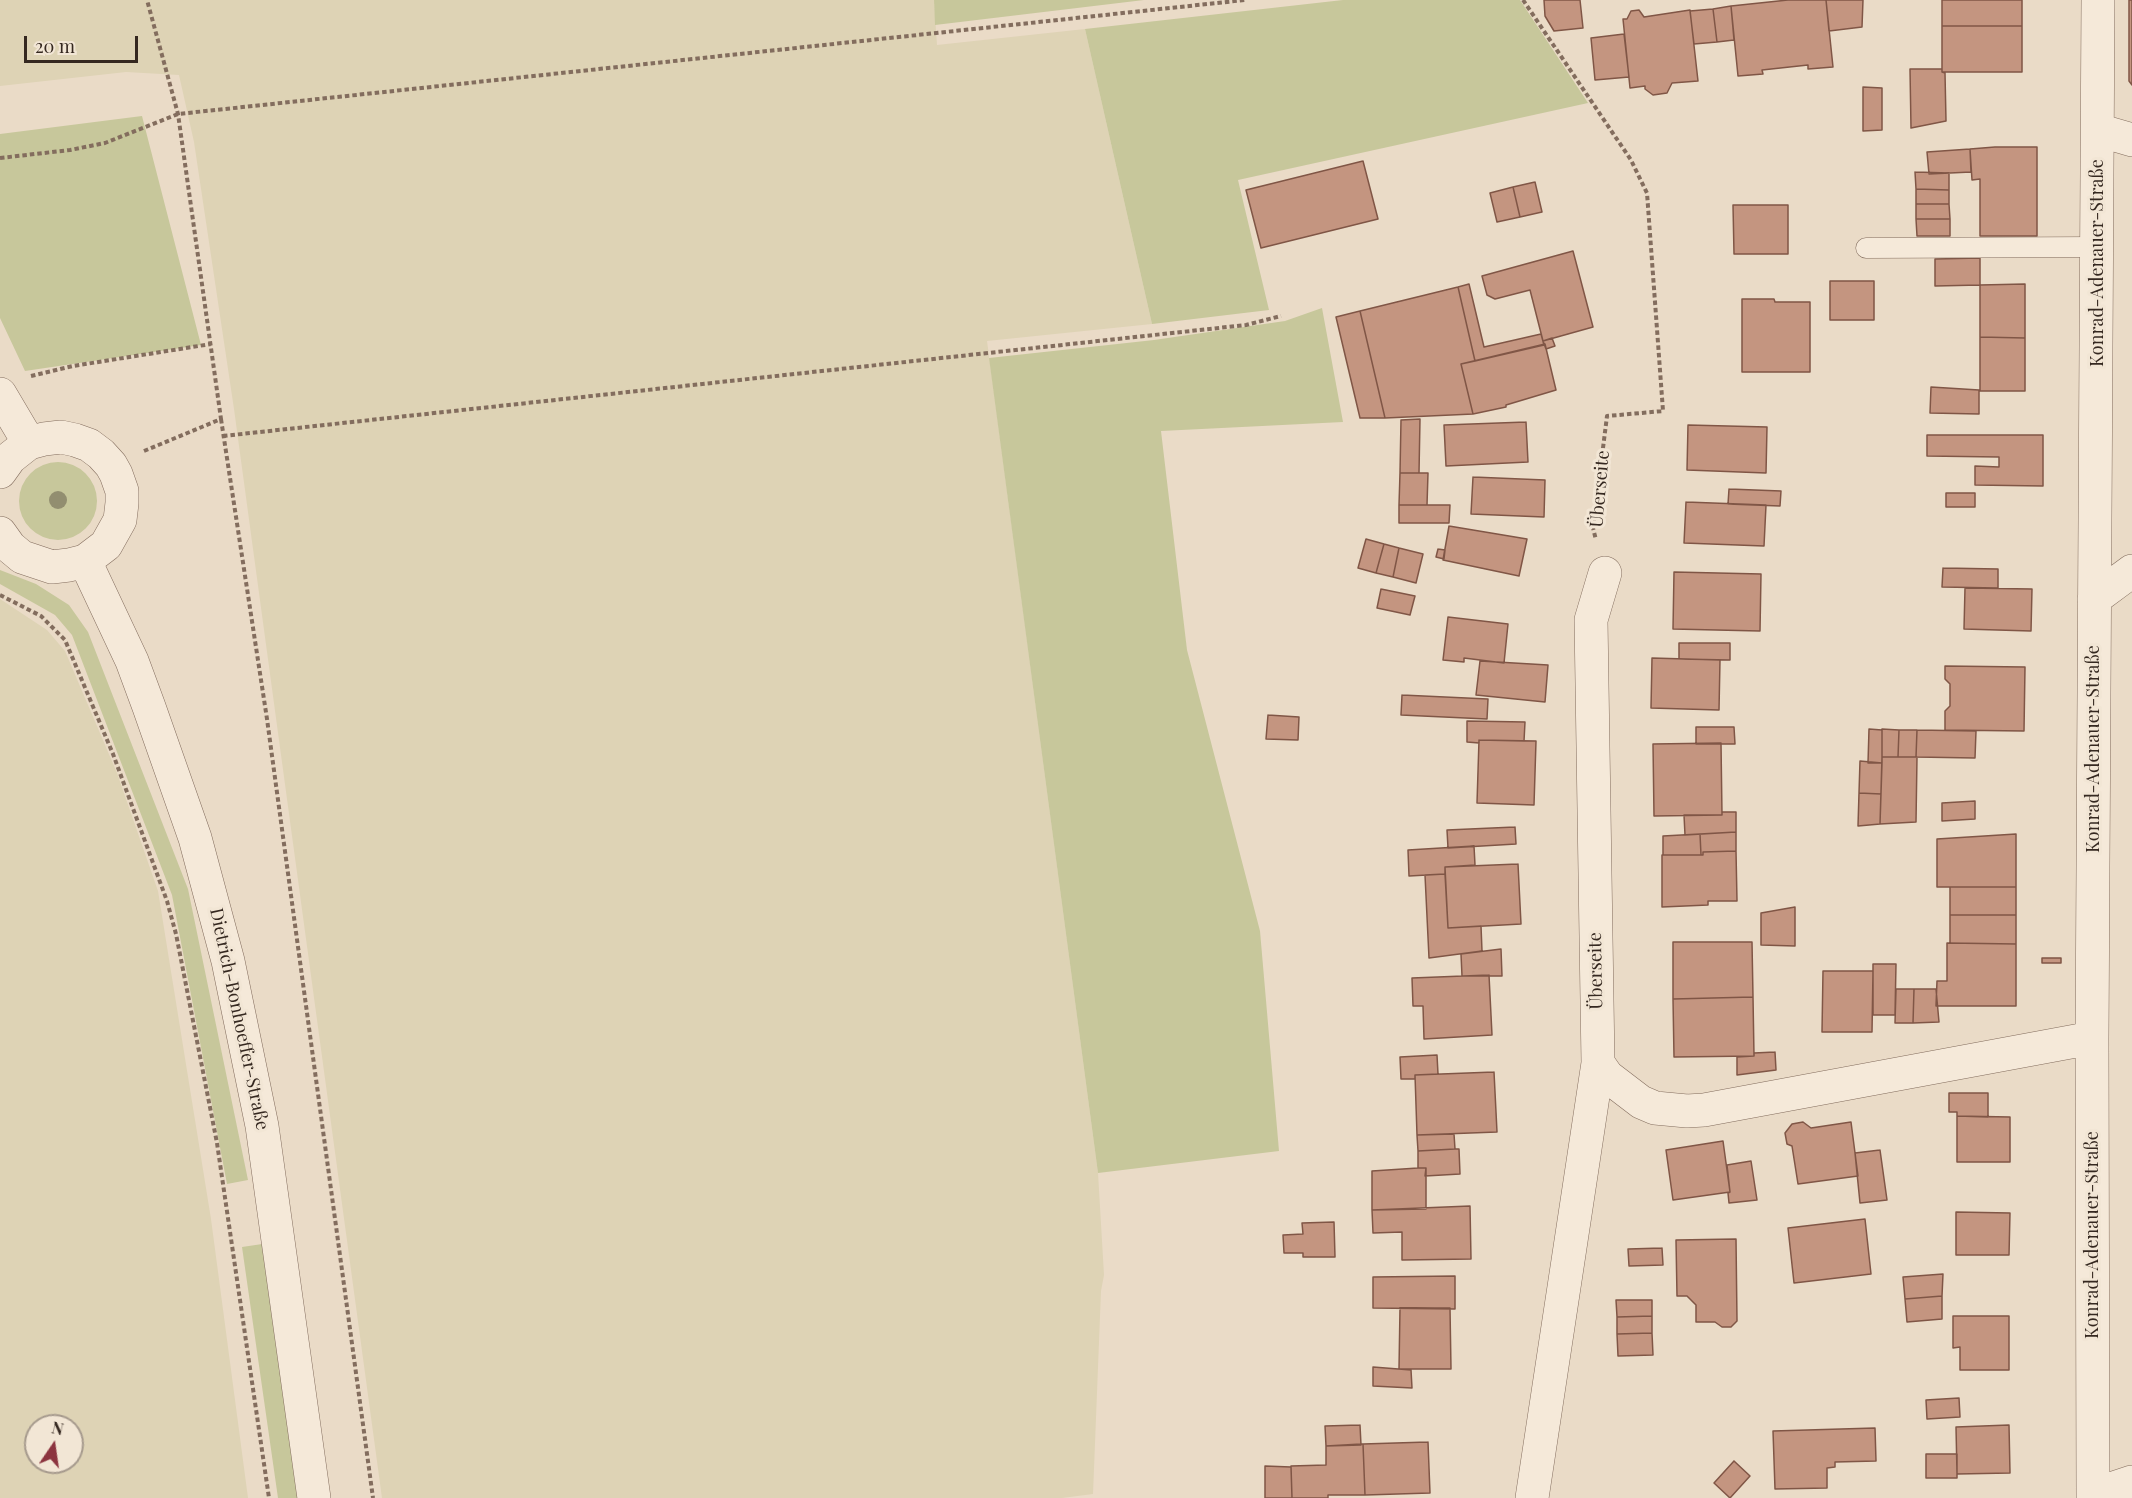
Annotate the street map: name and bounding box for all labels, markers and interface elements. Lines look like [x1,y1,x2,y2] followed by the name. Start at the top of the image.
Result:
[27,24,141,62] scale bar
[35,34,75,58] text: 20 m
[2086,159,2108,367] street label: Konrad-Adenauer-Straße
[1586,450,1614,528] street label: Überseite
[2082,645,2104,853] street label: Konrad-Adenauer-Straße
[205,906,273,1132] street label: Dietrich-Bonhoeffer-Straße
[1585,932,1607,1010] street label: Überseite
[2081,1131,2103,1339] street label: Konrad-Adenauer-Straße
[24,1414,84,1474] north arrow
[50,1416,66,1439] text: N

